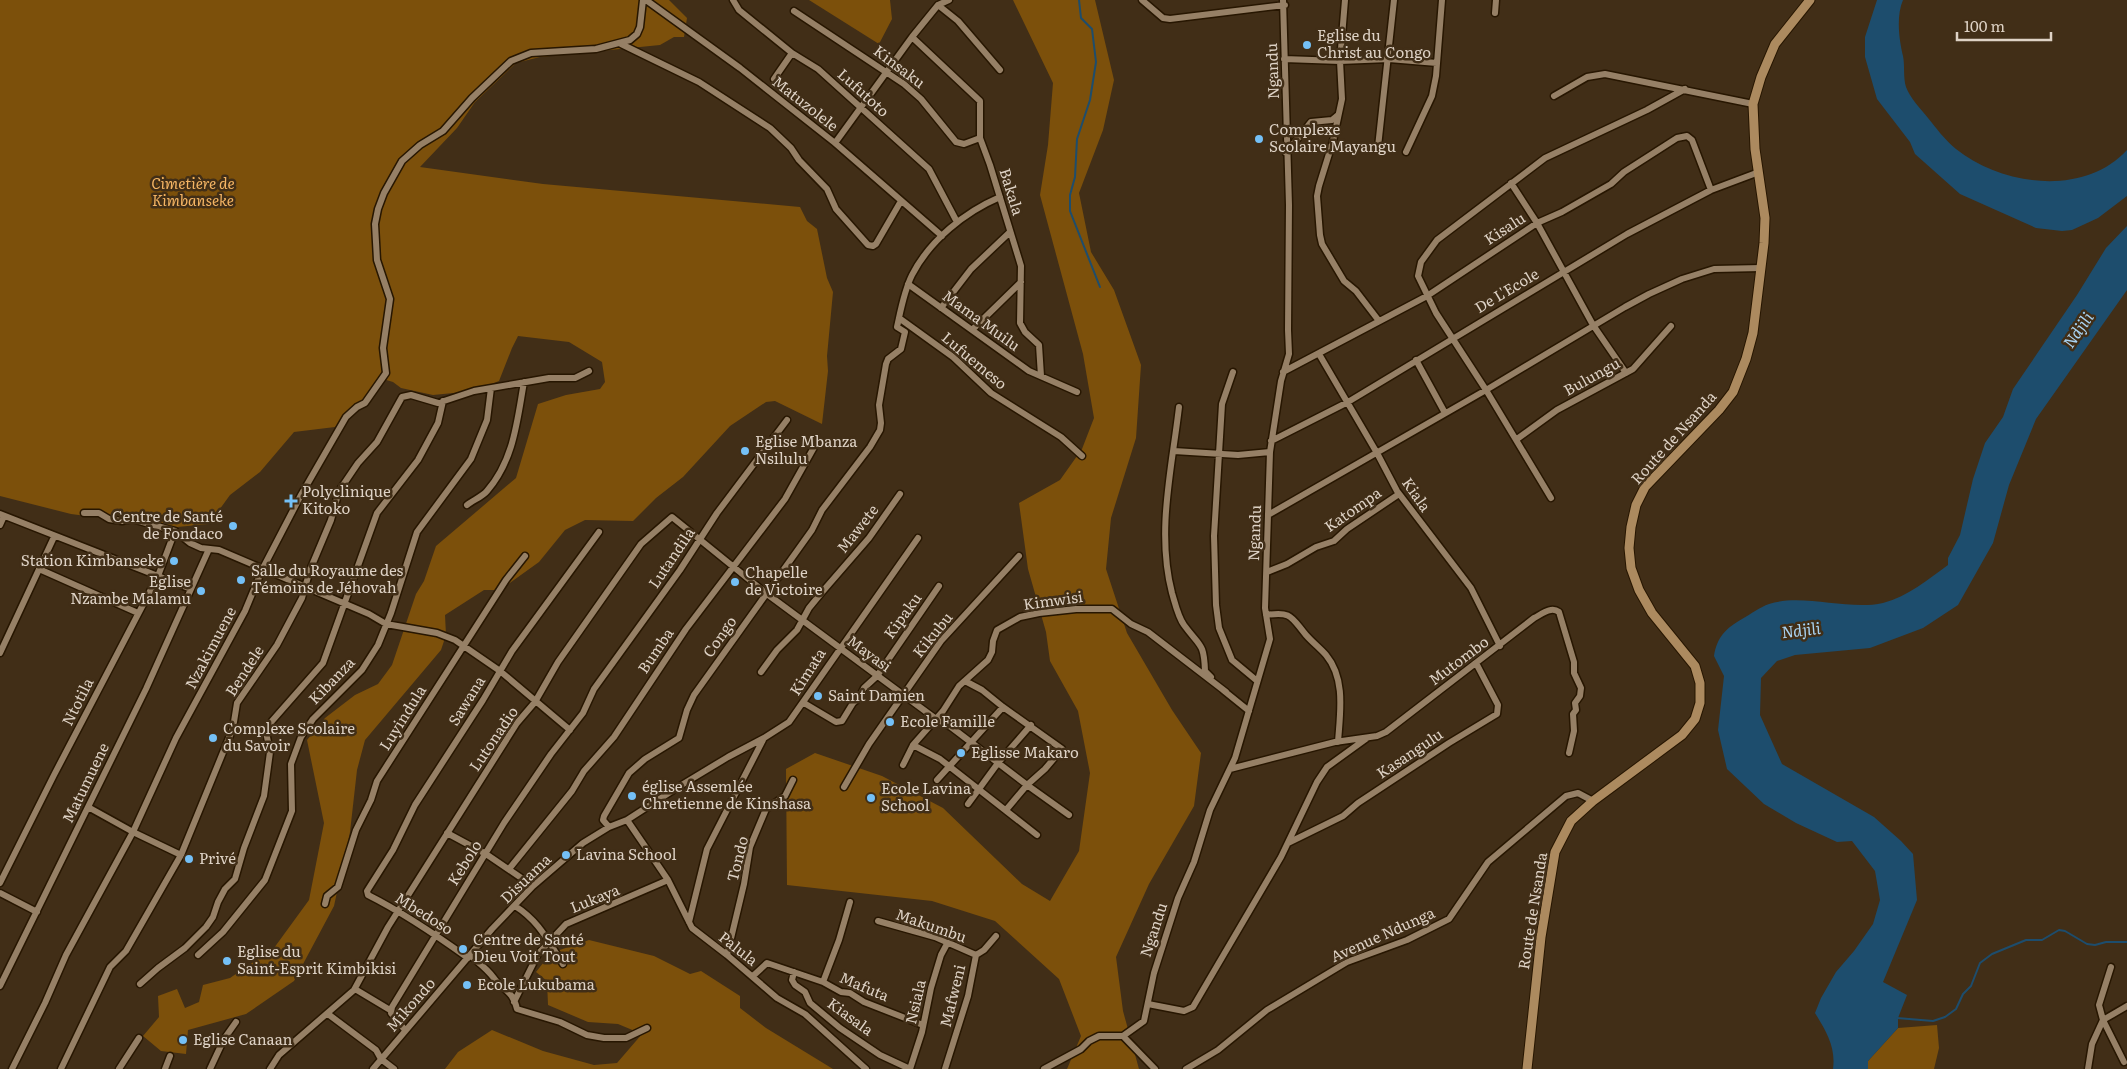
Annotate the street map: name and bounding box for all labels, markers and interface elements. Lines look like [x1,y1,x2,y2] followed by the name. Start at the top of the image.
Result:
[1957,10,2051,42] scale bar
[1964,14,2005,37] text: 100 m
[1317,23,1431,63] place label: Eglise du Christ au Congo
[869,39,931,93] street label: Kinsaku
[1301,39,1313,51] marker: Eglise du Christ au Congo
[1259,42,1284,100] street label: Ngandu
[833,62,895,122] street label: Lufutoto
[768,70,844,136] street label: Matuzolele
[1269,117,1396,157] place label: Complexe Scolaire Mayangu
[1253,133,1265,145] marker: Complexe Scolaire Mayangu
[994,165,1031,219] street label: Bakala
[151,171,235,211] park label: Cimetière de Kimbanseke
[1479,205,1530,250] street label: Kisalu
[1470,261,1543,318] street label: De L'Ecole
[938,284,1026,356] street label: Mama Muilu
[2056,306,2098,352] water label: Ndjili
[937,326,1013,394] street label: Lufuemeso
[1559,350,1624,401] street label: Bulungu
[1625,385,1722,489] street label: Route de Nsanda
[755,429,858,469] place label: Eglise Mbanza Nsilulu
[739,445,751,457] marker: Eglise Mbanza Nsilulu
[1397,472,1438,517] street label: Kiala
[302,479,391,519] place label: Polyclinique Kitoko
[1319,480,1386,537] street label: Katompa
[284,494,298,508] marker: Polyclinique Kitoko
[830,499,883,557] street label: Mawete
[112,504,223,544] place label: Centre de Santé de Fondaco
[1241,504,1266,561] street label: Ngandu
[227,520,239,532] marker: Centre de Santé de Fondaco
[642,521,700,592] street label: Lutandila
[21,548,164,571] place label: Station Kimbanseke
[168,555,180,567] marker: Station Kimbanseke
[251,558,404,598] place label: Salle du Royaume des Témoins de Jéhovah
[745,560,823,600] place label: Chapelle de Victoire
[70,569,191,609] place label: Eglise Nzambe Malamu
[235,574,247,586] marker: Salle du Royaume des Témoins de Jéhovah
[729,576,741,588] marker: Chapelle de Victoire
[1021,584,1084,615] street label: Kimwisi
[195,585,207,597] marker: Eglise Nzambe Malamu
[877,587,927,643] street label: Kipaku
[178,602,241,693] street label: Nzakimuene
[906,606,958,662] street label: Kikubu
[696,611,741,662] street label: Congo
[1780,615,1822,643] water label: Ndjili
[631,622,679,678] street label: Bumba
[843,629,897,677] street label: Mayasi
[1423,629,1493,690] street label: Mutombo
[219,640,269,700] street label: Bendele
[783,642,831,699] street label: Kimata
[302,650,360,709] street label: Kibanza
[441,670,491,730] street label: Sawana
[55,673,99,729] street label: Ntotila
[373,679,431,754] street label: Luyindula
[828,683,925,706] place label: Saint Damien
[812,690,824,702] marker: Saint Damien
[463,701,523,775] street label: Lutonadio
[900,709,995,732] place label: Ecole Famille
[223,716,355,756] place label: Complexe Scolaire du Savoir
[884,716,896,728] marker: Ecole Famille
[1371,722,1447,784] street label: Kasangulu
[207,732,219,744] marker: Complexe Scolaire du Savoir
[55,738,114,826] street label: Matumuene
[971,740,1079,763] place label: Eglisse Makaro
[955,747,967,759] marker: Eglisse Makaro
[642,774,812,814] place label: église Assemlée Chretienne de Kinshasa
[881,776,972,816] place label: Ecole Lavina School
[626,790,638,802] marker: église Assemlée Chretienne de Kinshasa
[865,792,877,804] marker: Ecole Lavina School
[720,833,753,884] street label: Tondo
[441,835,487,889] street label: Kebolo
[576,842,677,865] place label: Lavina School
[199,846,236,869] place label: Privé
[494,847,556,908] street label: Disuama
[560,849,572,861] marker: Lavina School
[1511,849,1552,971] street label: Route de Nsanda
[183,853,195,865] marker: Privé
[566,877,624,918] street label: Lukaya
[391,886,459,940] street label: Mbedoso
[1133,899,1172,960] street label: Ngandu
[1326,900,1439,967] street label: Avenue Ndunga
[893,902,971,948] street label: Makumbu
[714,925,764,971] street label: Palula
[473,927,584,967] place label: Centre de Santé Dieu Voit Tout
[237,939,396,979] place label: Eglise du Saint-Esprit Kimbikisi
[457,943,469,955] marker: Centre de Santé Dieu Voit Tout
[221,955,233,967] marker: Eglise du Saint-Esprit Kimbikisi
[933,962,970,1029] street label: Mafweni
[836,965,894,1007] street label: Mafuta
[380,972,440,1036] street label: Mikondo
[477,972,596,995] place label: Ecole Lukubama
[898,976,931,1026] street label: Nsiala
[461,979,473,991] marker: Ecole Lukubama
[823,991,880,1041] street label: Kiasala
[193,1027,293,1050] place label: Eglise Canaan
[177,1034,189,1046] marker: Eglise Canaan

